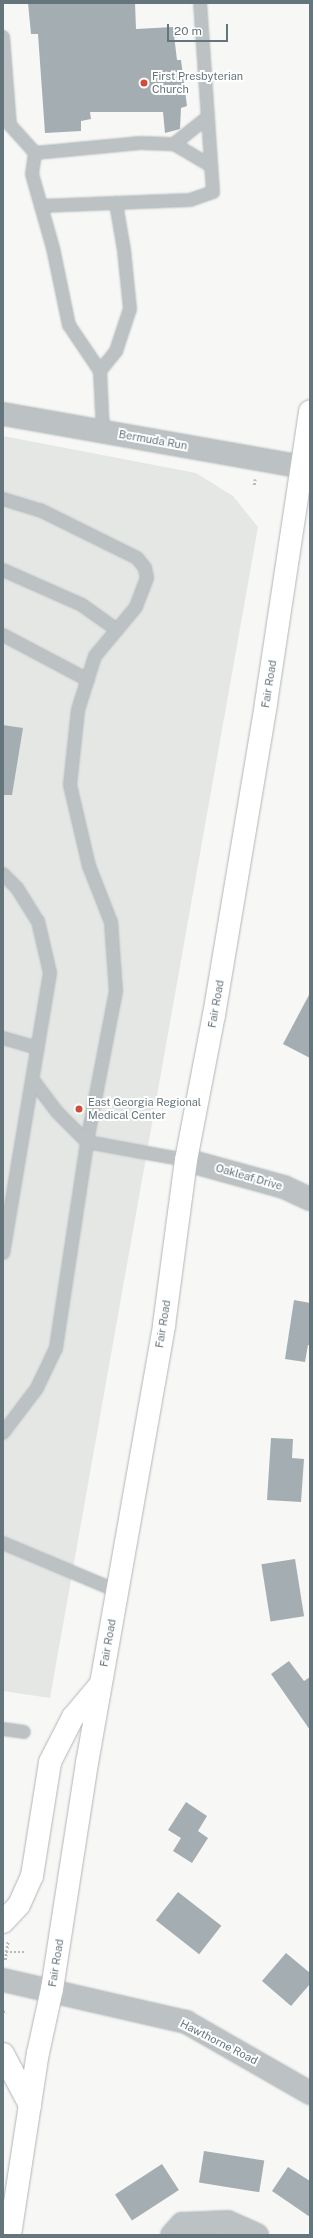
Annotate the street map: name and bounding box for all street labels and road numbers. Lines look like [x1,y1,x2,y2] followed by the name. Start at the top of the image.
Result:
[118,427,188,453] street label: Bermuda Run
[259,659,279,709] street label: Fair Road
[205,979,227,1029] street label: Fair Road
[214,1161,284,1193] street label: Oakleaf Drive
[153,1299,173,1349] street label: Fair Road
[97,1618,119,1668] street label: Fair Road
[46,1938,66,1988] street label: Fair Road
[178,2017,260,2067] street label: Hawthorne Road

